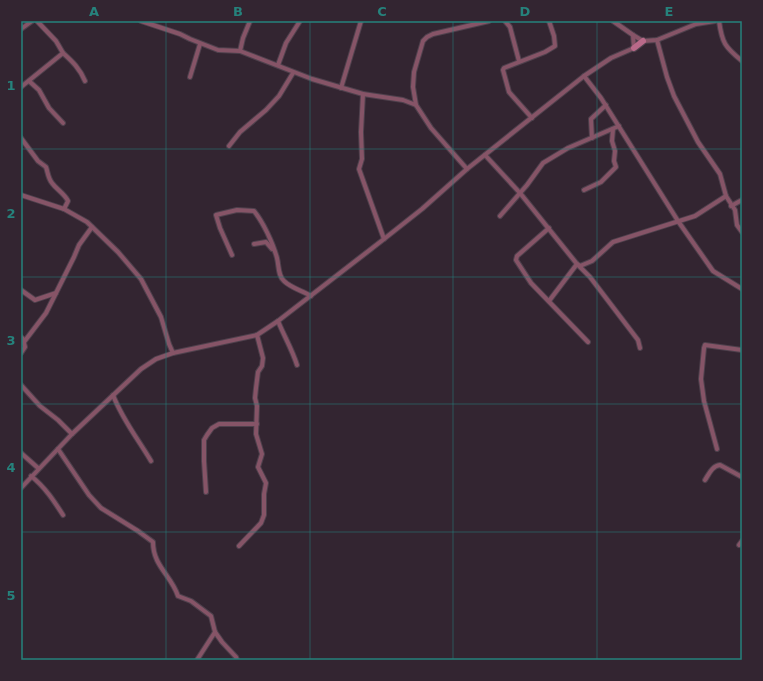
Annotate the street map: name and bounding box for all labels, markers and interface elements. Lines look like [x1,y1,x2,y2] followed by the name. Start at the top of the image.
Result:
[89,4,99,19] text: A
[233,4,243,19] text: B
[377,4,387,19] text: C
[520,4,531,19] text: D
[665,4,673,19] text: E
[6,78,16,93] text: 1
[6,206,16,221] text: 2
[6,333,16,348] text: 3
[6,460,16,475] text: 4
[6,588,16,603] text: 5

